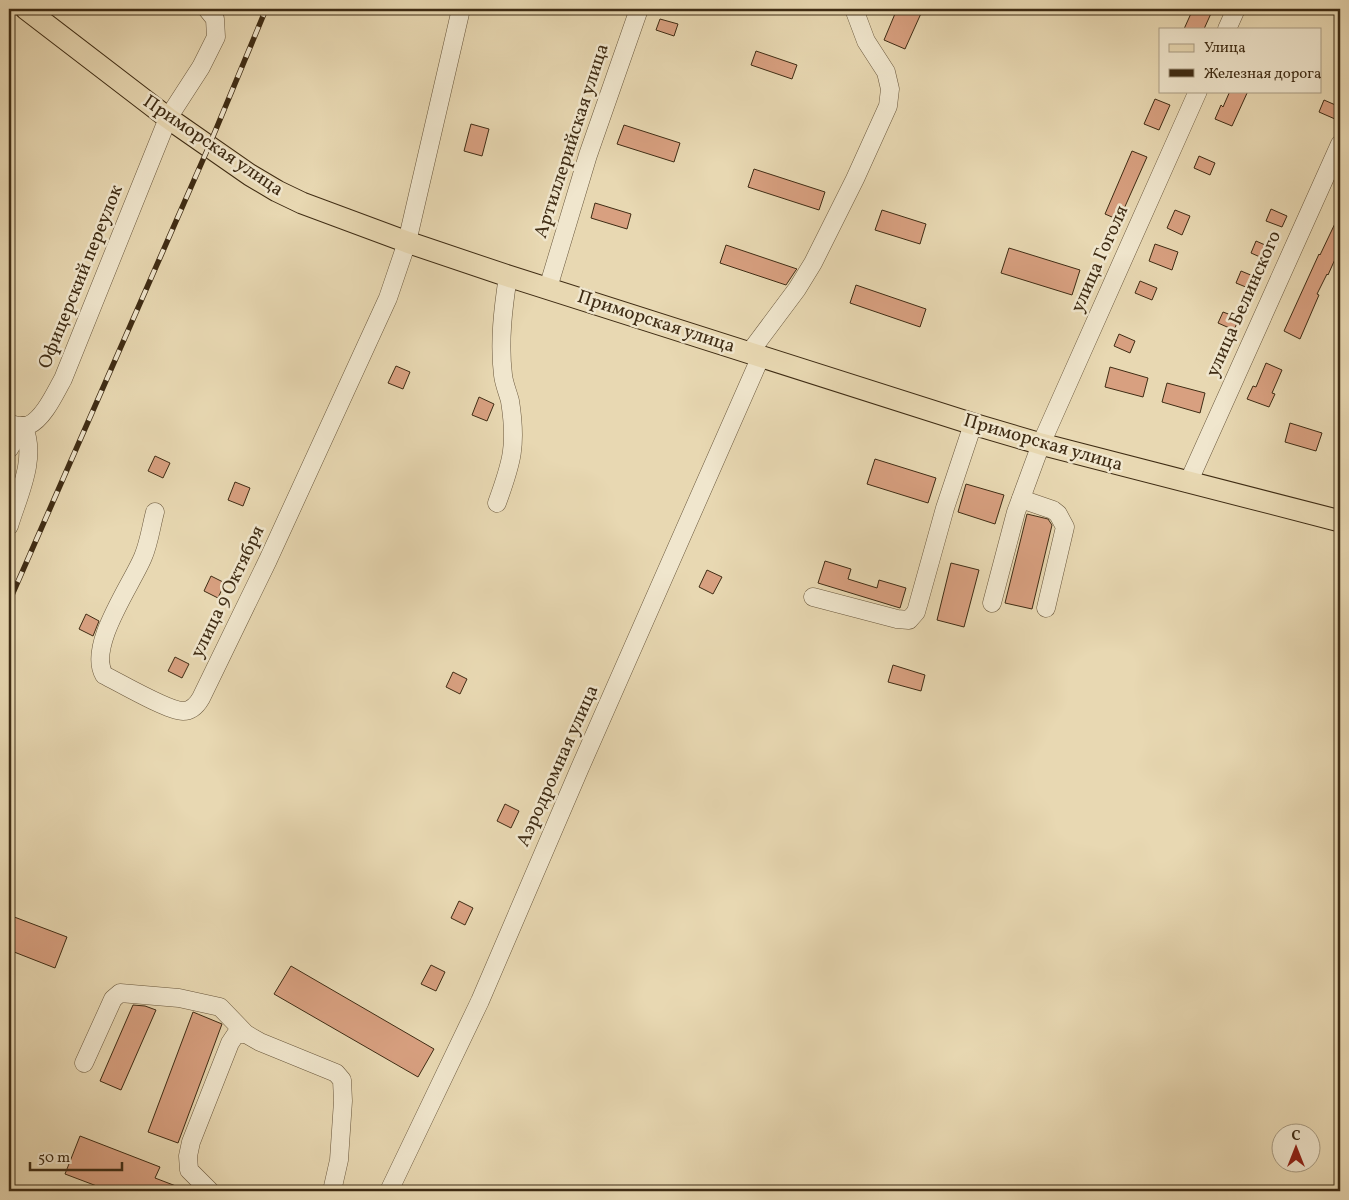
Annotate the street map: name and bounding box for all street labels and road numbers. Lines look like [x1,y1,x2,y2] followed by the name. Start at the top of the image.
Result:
[528,40,616,242] street label: Артиллерийская улица
[137,89,289,203] street label: Приморская улица
[32,181,130,373] street label: Офицерский переулок
[1065,201,1135,317] street label: улица Гоголя
[1200,227,1288,381] street label: улица Белинского
[574,284,738,360] street label: Приморская улица
[960,408,1126,478] street label: Приморская улица
[185,521,271,663] street label: улица 9 Октября
[511,681,605,851] street label: Аэродромная улица

